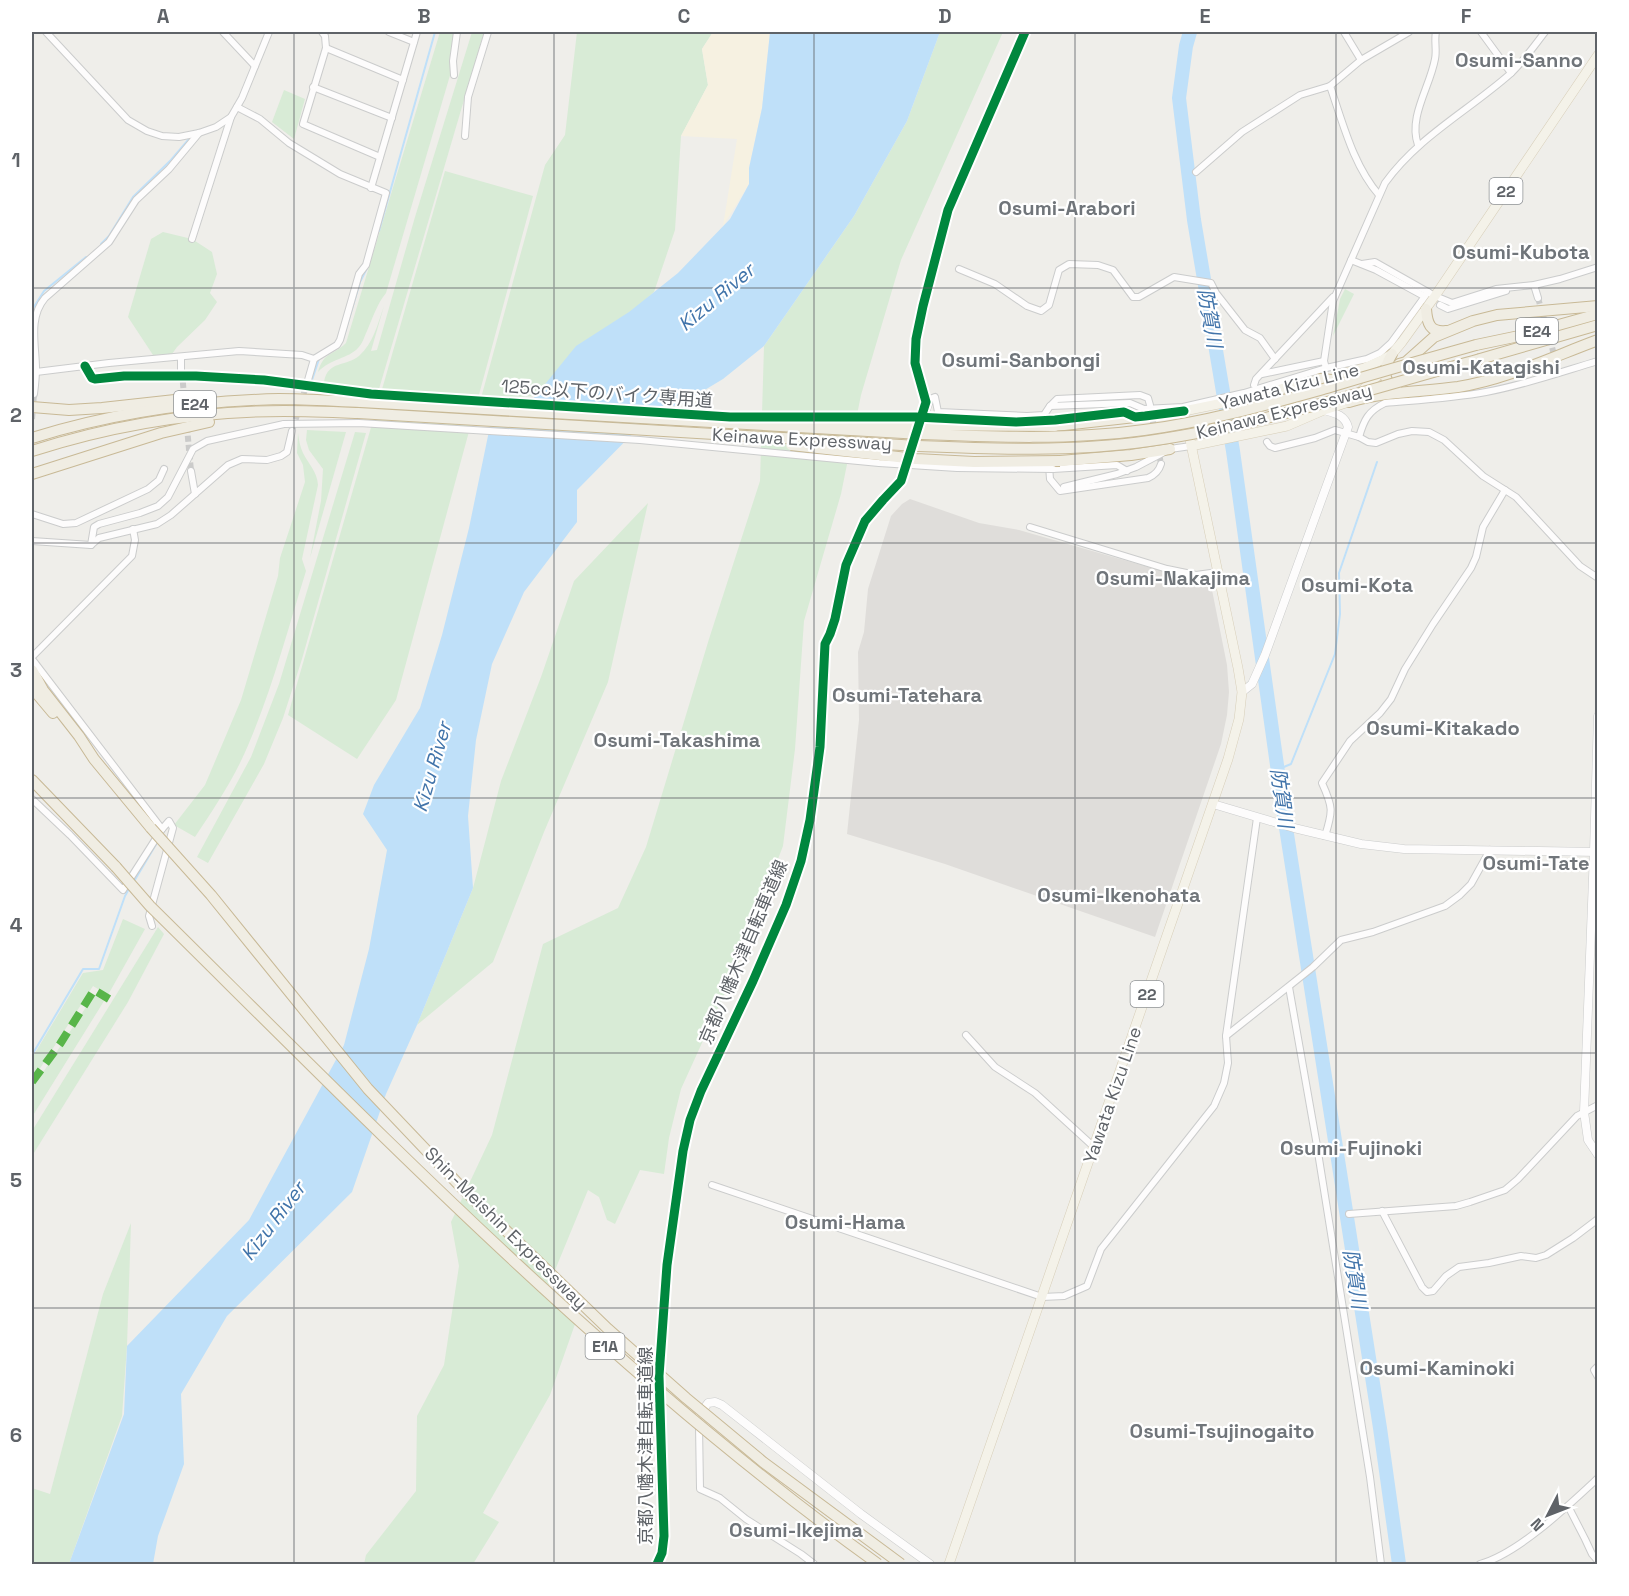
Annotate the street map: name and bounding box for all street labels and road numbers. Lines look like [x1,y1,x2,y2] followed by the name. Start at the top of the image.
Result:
[1490,178,1522,204] road number: 22
[1516,318,1558,344] road number: E24
[1217,358,1361,414] street label: Yawata Kizu Line
[500,374,714,412] street label: 125cc以下のバイク専用道
[1194,378,1374,444] street label: Keinawa Expressway
[174,391,216,417] road number: E24
[712,423,892,455] street label: Keinawa Expressway
[694,856,792,1048] street label: 京都八幡木津自転車道線
[1130,981,1164,1007] road number: 22
[1078,1024,1146,1166] street label: Yawata Kizu Line
[420,1142,592,1314] street label: Shin-Meishin Expressway
[586,1333,624,1359] road number: E1A
[634,1347,657,1545] street label: 京都八幡木津自転車道線

